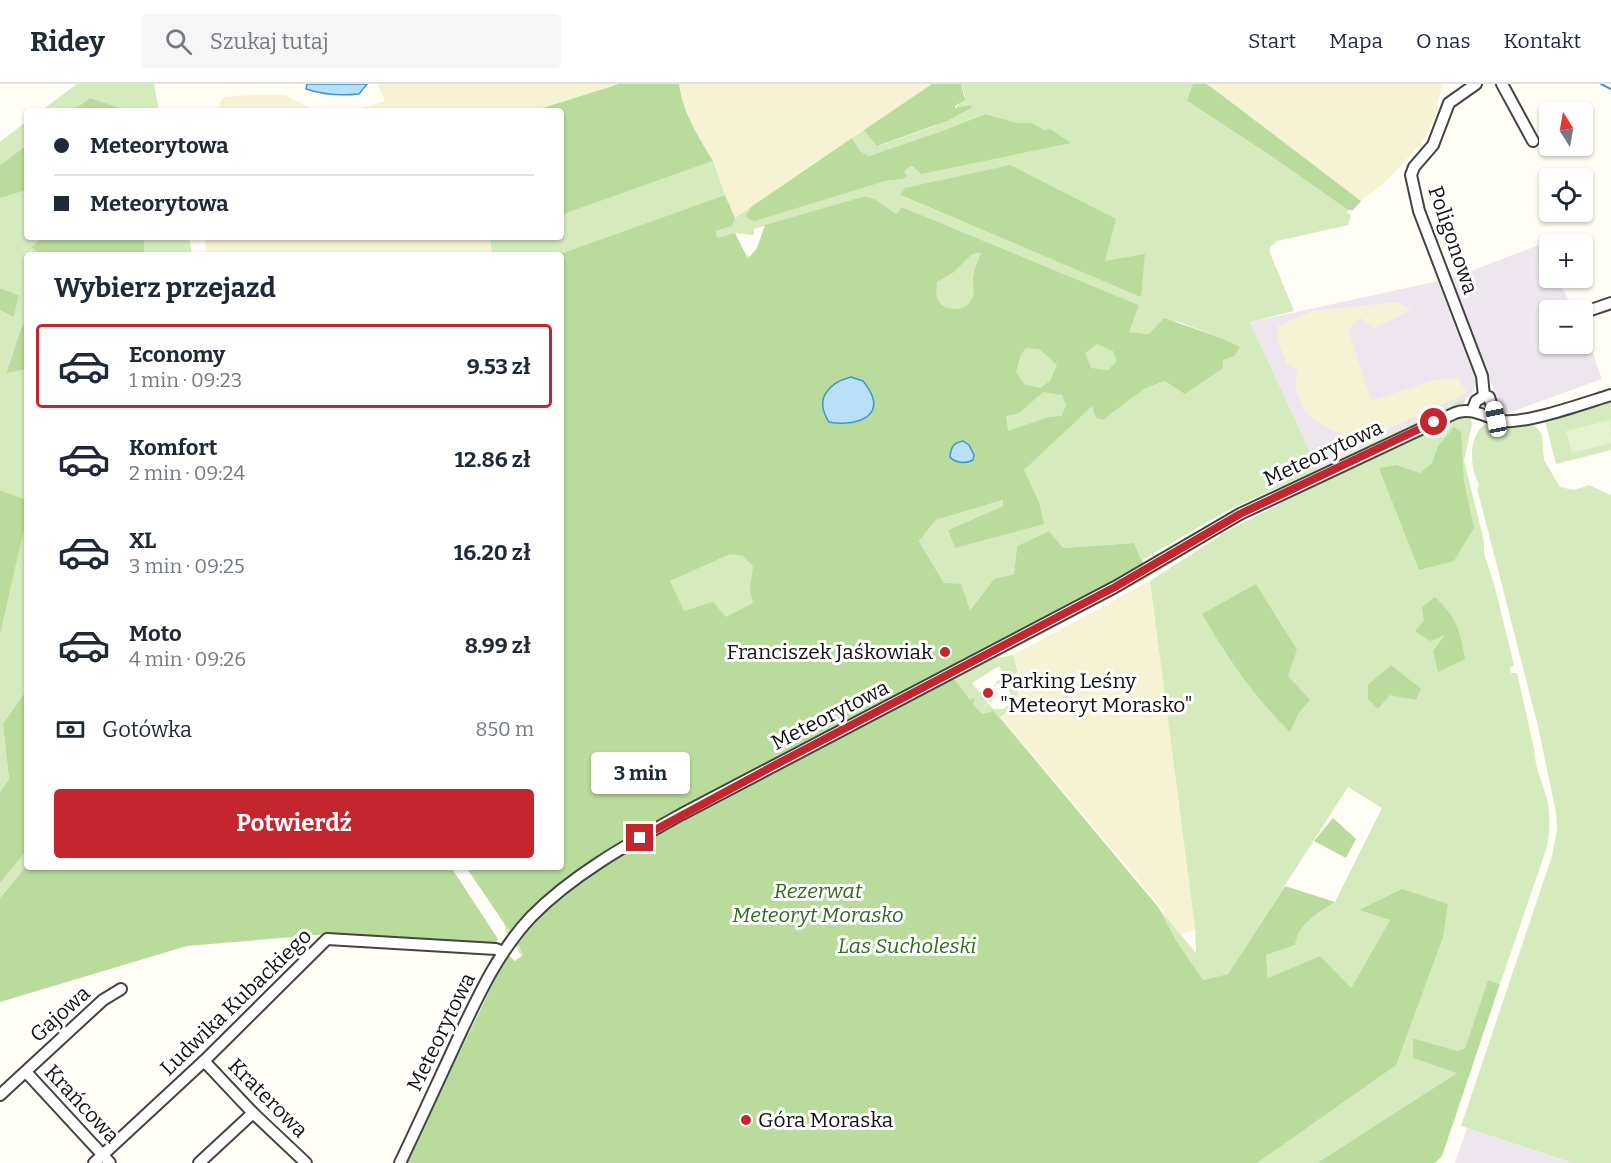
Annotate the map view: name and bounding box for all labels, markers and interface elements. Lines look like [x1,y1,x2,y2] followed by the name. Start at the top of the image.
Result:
[141,14,561,68] search box
[30,25,105,58] text: Ridey
[162,25,195,58] icon: search
[210,28,329,55] text: Szukaj tutaj
[1248,28,1296,54] text: Start
[1329,28,1383,54] text: Mapa
[1416,28,1471,54] text: O nas
[1504,28,1581,54] text: Kontakt
[1539,102,1593,156] north arrow
[1539,102,1593,354] map controls
[90,132,229,159] text: Meteorytowa
[1539,168,1593,222] button: locate
[1422,182,1484,298] street label: Poligonowa
[90,190,229,217] text: Meteorytowa
[1539,234,1593,288] button: +
[54,272,276,304] text: Wybierz przejazd
[1539,300,1593,354] button: −
[57,339,111,393] icon: car
[129,341,225,368] text: Economy
[467,353,531,380] text: 9.53 zł
[129,368,242,392] text: 1 min · 09:23
[1484,400,1508,438] car
[1420,408,1447,435] route start
[1259,414,1387,492] street label: Meteorytowa
[57,432,111,486] icon: car
[129,434,218,461] text: Komfort
[455,446,531,473] text: 12.86 zł
[129,461,245,485] text: 2 min · 09:24
[57,525,111,579] icon: car
[129,527,156,554] text: XL
[454,539,531,566] text: 16.20 zł
[129,554,245,578] text: 3 min · 09:25
[57,618,111,672] icon: car
[129,620,182,647] text: Moto
[465,632,531,659] text: 8.99 zł
[727,639,933,665] place label: Franciszek Jaśkowiak
[938,645,952,659] marker: Franciszek Jaśkowiak
[129,647,246,671] text: 4 min · 09:26
[1000,668,1193,718] place label: Parking Leśny "Meteoryt Morasko"
[767,674,894,756] street label: Meteorytowa
[981,686,995,700] marker: Parking Leśny "Meteoryt Morasko"
[54,713,87,746] icon: cash
[102,716,192,743] text: Gotówka
[475,717,534,741] text: 850 m
[590,751,690,793] callout: 3 min
[614,761,667,785] text: 3 min
[54,789,534,858] button: Potwierdź
[626,824,653,851] route end
[732,878,904,928] park label: Rezerwat Meteoryt Morasko
[155,923,317,1081] street label: Ludwika Kubackiego
[838,933,976,959] park label: Las Sucholeski
[401,968,481,1095] street label: Meteorytowa
[25,980,96,1048] street label: Gajowa
[223,1053,314,1144] street label: Kraterowa
[39,1059,125,1149] street label: Krańcowa
[758,1107,894,1133] place label: Góra Moraska
[739,1113,753,1127] marker: Góra Moraska

